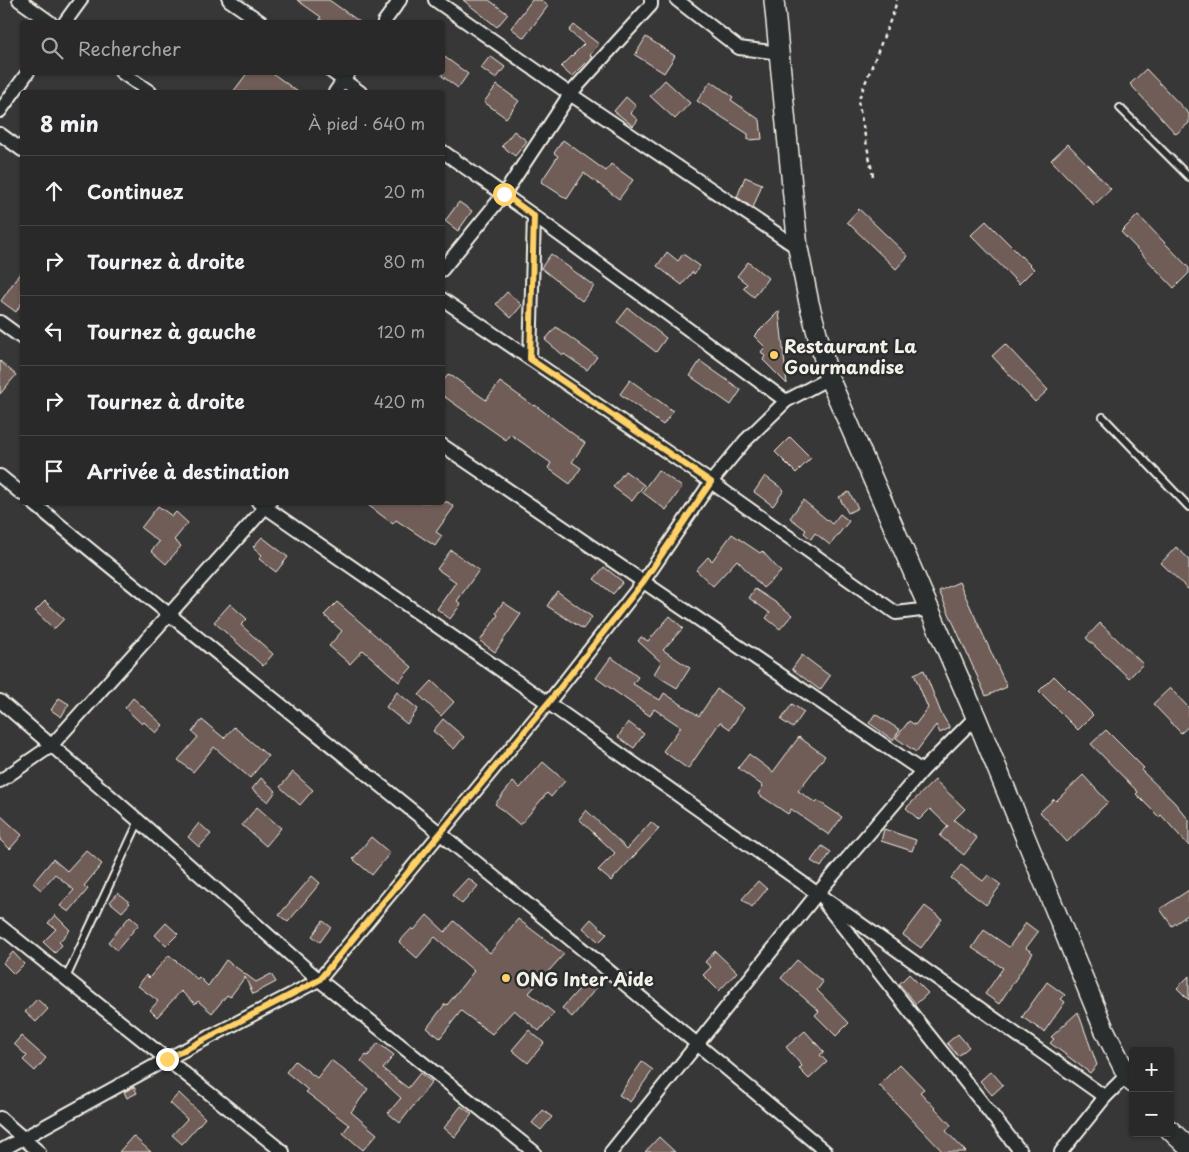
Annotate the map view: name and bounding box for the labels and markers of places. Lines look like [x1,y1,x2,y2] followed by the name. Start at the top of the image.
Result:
[784,332,917,380] place label: Restaurant La Gourmandise
[768,349,780,361] marker: Restaurant La Gourmandise
[516,965,654,992] place label: ONG Inter Aide
[500,972,512,984] marker: ONG Inter Aide

